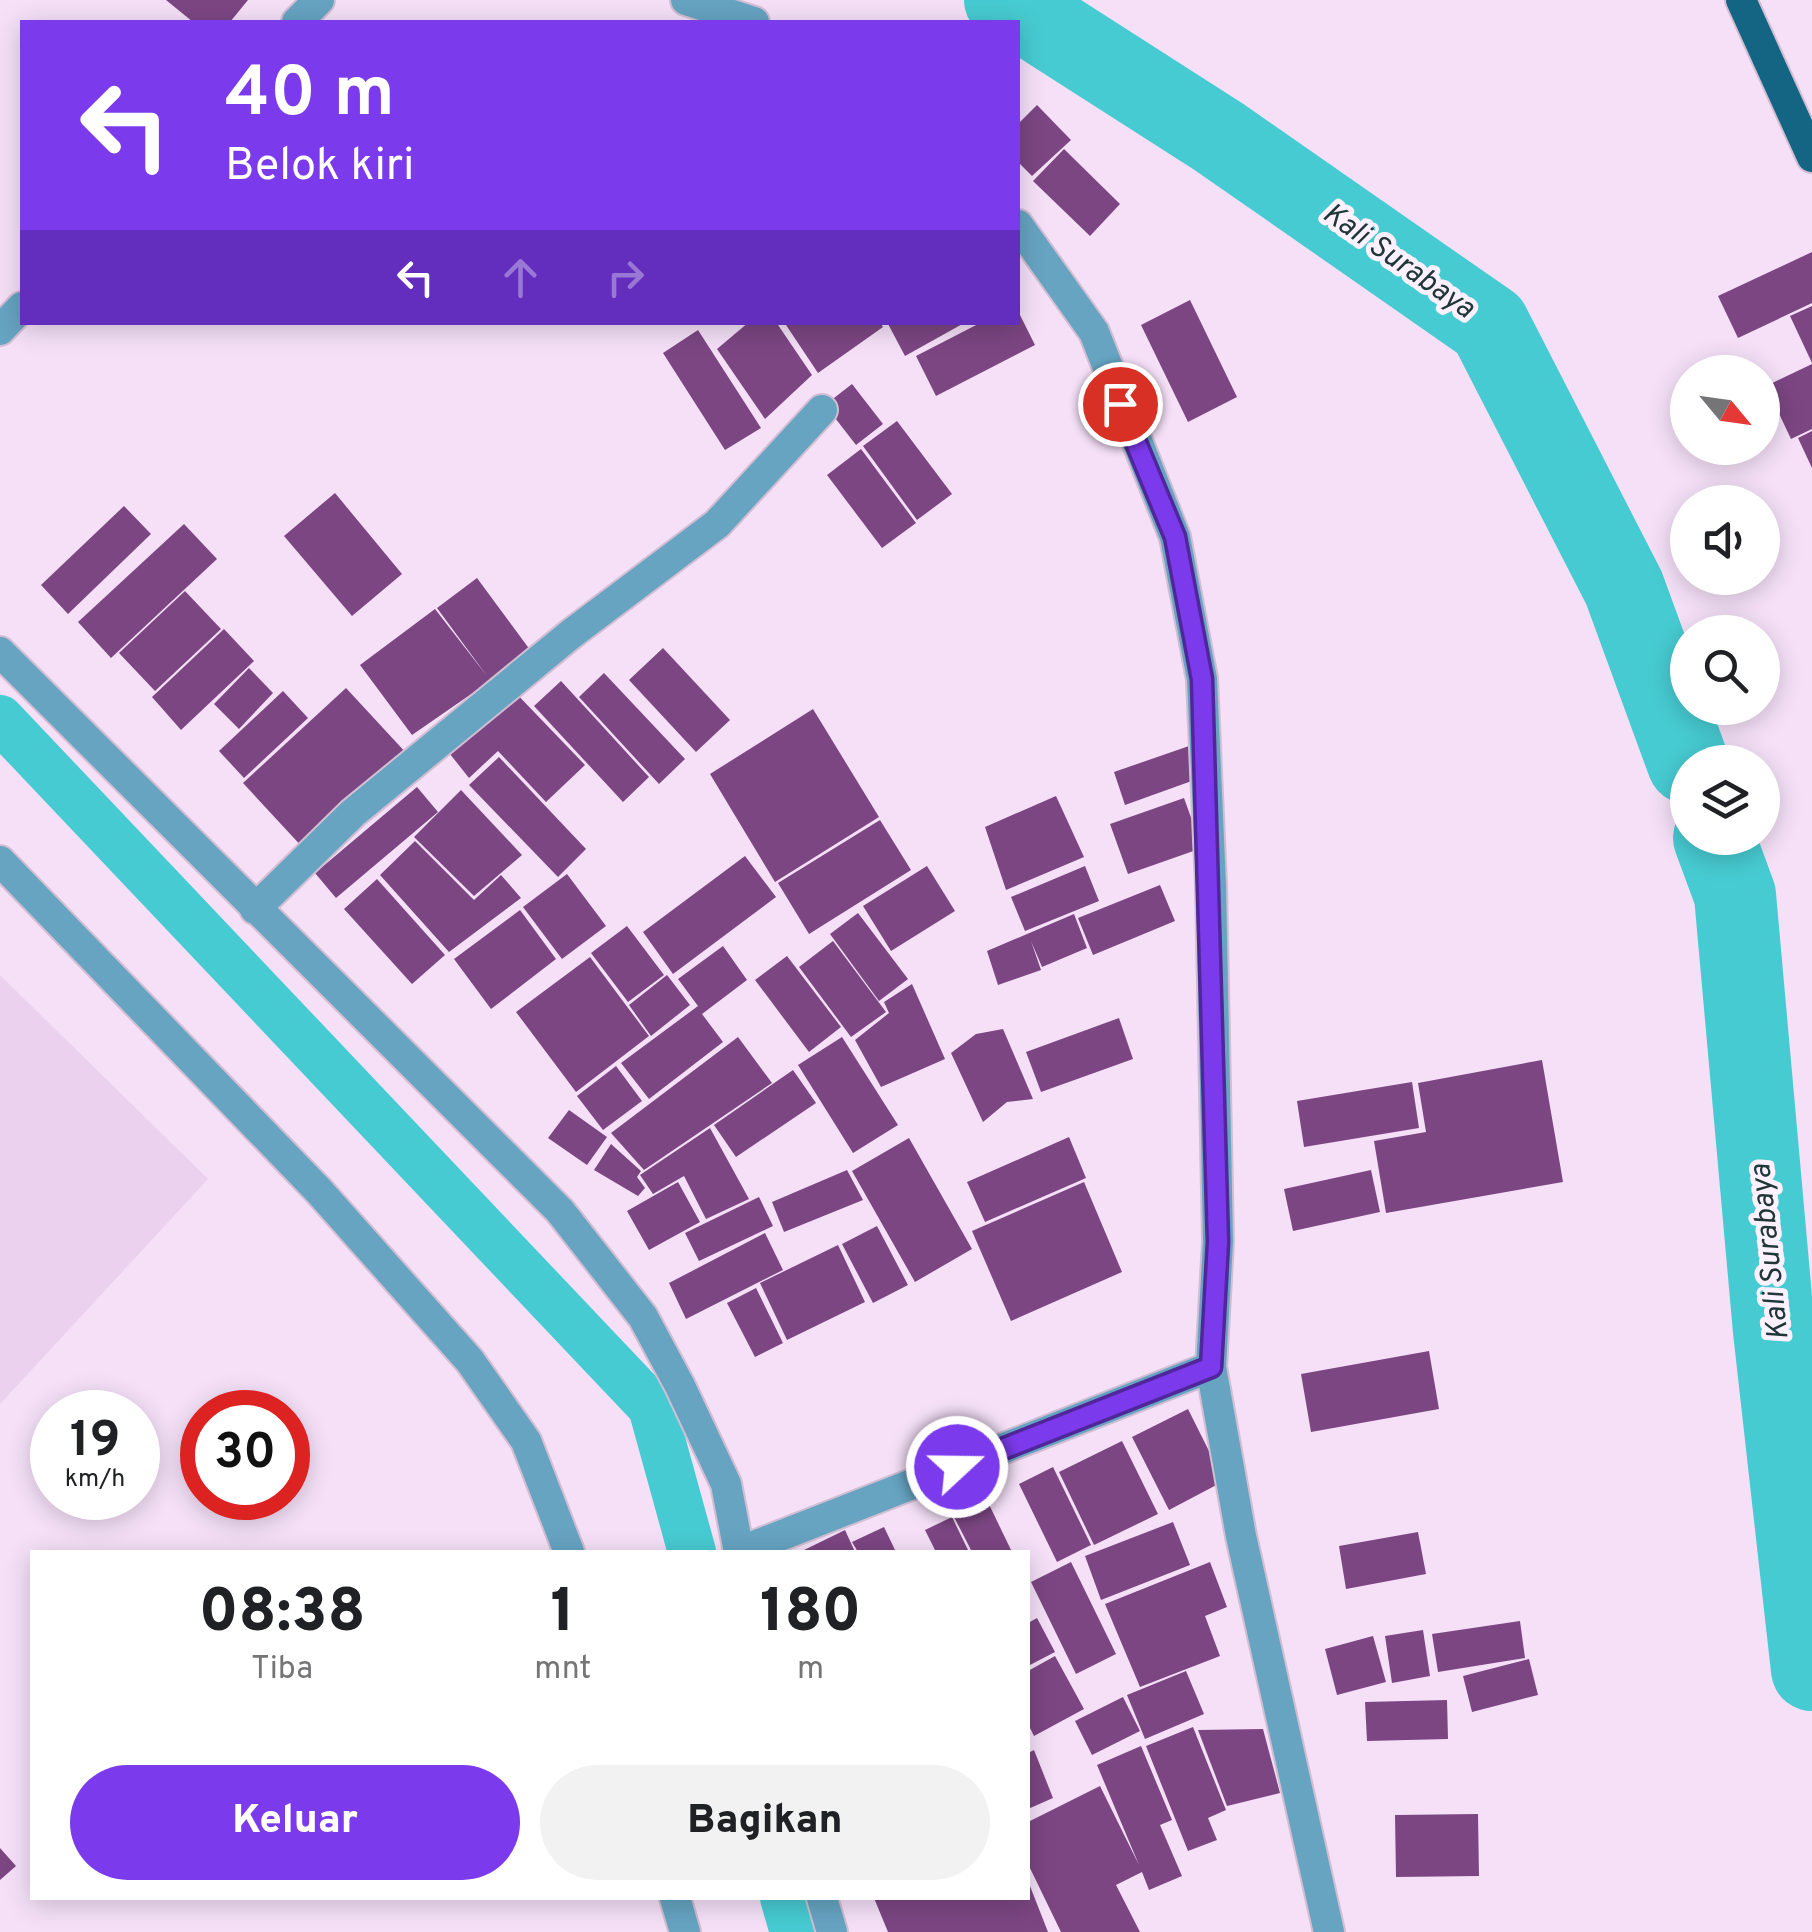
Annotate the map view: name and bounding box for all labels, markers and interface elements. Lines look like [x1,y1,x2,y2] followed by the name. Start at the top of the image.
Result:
[225,52,395,141] text: 40 m
[60,60,190,190] icon: left
[225,139,415,196] text: Belok kiri
[1315,196,1482,328] water label: Kali Surabaya
[388,250,443,305] icon: left
[493,250,548,305] icon: ahead
[598,250,653,305] icon: right
[1670,355,1780,465] north arrow
[1670,355,1780,855] map controls
[1078,362,1163,447] pin
[1093,377,1148,432] icon: arrive
[1670,485,1780,595] button: sound
[1670,615,1780,725] button: search
[1670,745,1780,855] button: layers
[1743,1161,1799,1342] water label: Kali Surabaya
[180,1390,310,1520] speed limit sign: 30
[70,1411,120,1474] text: 19
[905,1415,1009,1519] position arrow
[65,1464,125,1496] text: km/h
[199,1577,366,1653] text: 08:38
[550,1577,575,1653] text: 1
[760,1577,861,1653] text: 180
[251,1650,313,1690] text: Tiba
[534,1650,591,1690] text: mnt
[797,1650,824,1690] text: m
[70,1765,520,1880] button: Keluar
[540,1765,990,1880] button: Bagikan

